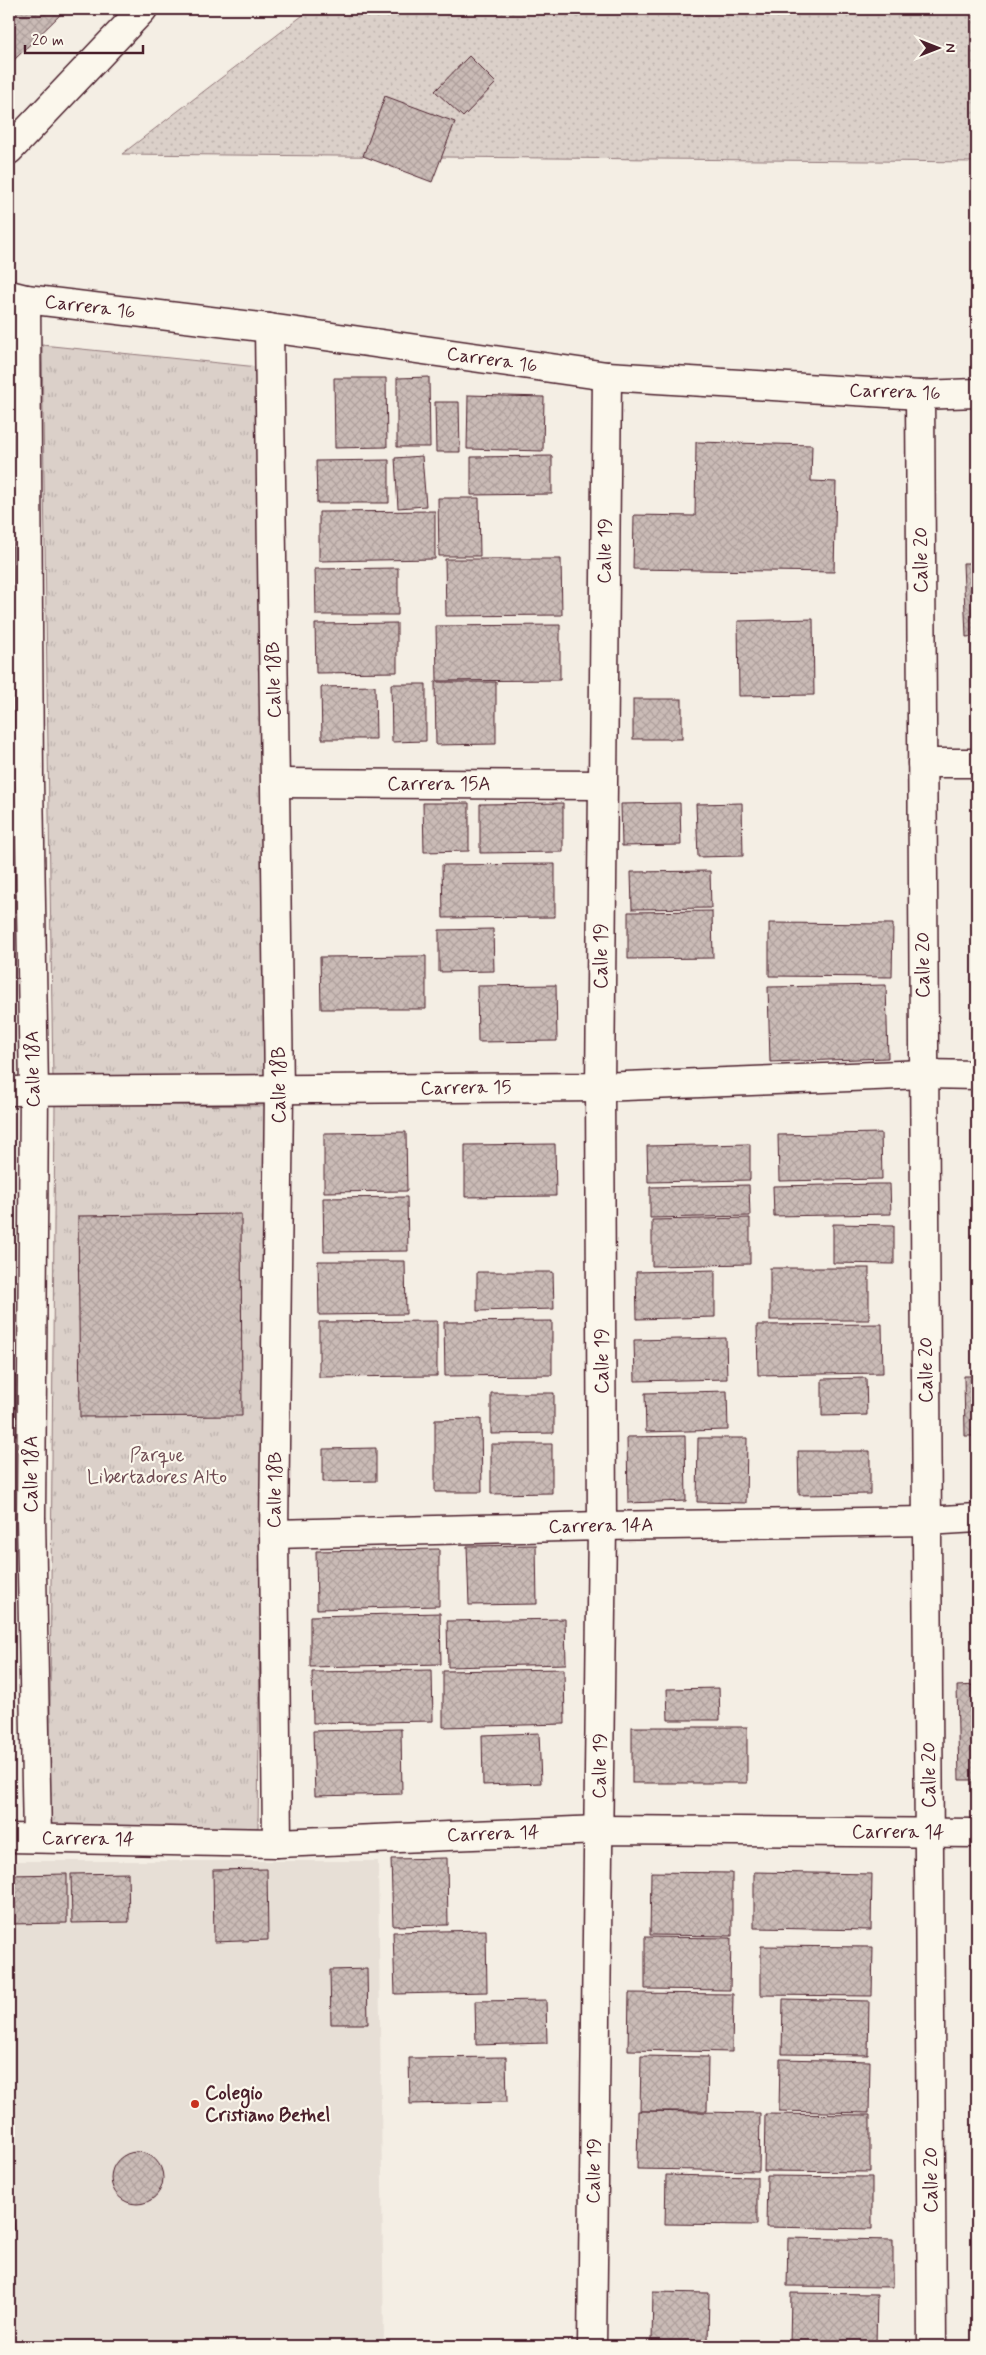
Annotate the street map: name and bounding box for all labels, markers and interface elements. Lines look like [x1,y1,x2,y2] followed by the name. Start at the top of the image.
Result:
[25,22,142,54] scale bar
[914,22,964,72] north arrow
[32,31,64,51] text: 20 m
[941,43,959,53] text: N
[43,289,137,325] street label: Carrera 16
[445,341,539,379] street label: Carrera 16
[849,378,941,406] street label: Carrera 16
[592,518,618,584] street label: Calle 19
[909,527,934,593] street label: Calle 20
[261,641,287,719] street label: Calle 18B
[387,772,491,797] street label: Carrera 15A
[589,923,614,989] street label: Calle 19
[911,932,936,998] street label: Calle 20
[20,1030,46,1108] street label: Calle 18A
[267,1047,292,1123] street label: Calle 18B
[420,1075,512,1101] street label: Carrera 15
[590,1328,615,1394] street label: Calle 19
[914,1337,939,1403] street label: Calle 20
[19,1435,44,1513] street label: Calle 18A
[87,1443,227,1490] park label: Parque Libertadores Alto
[262,1451,288,1529] street label: Calle 18B
[548,1513,654,1539] street label: Carrera 14A
[587,1733,613,1799] street label: Calle 19
[917,1742,942,1808] street label: Calle 20
[446,1820,540,1848] street label: Carrera 14
[852,1820,944,1845] street label: Carrera 14
[41,1826,135,1852] street label: Carrera 14
[205,2081,331,2128] place label: Colegio Cristiano Bethel
[189,2098,201,2110] marker: Colegio Cristiano Bethel
[581,2138,607,2204] street label: Calle 19
[919,2147,944,2213] street label: Calle 20

